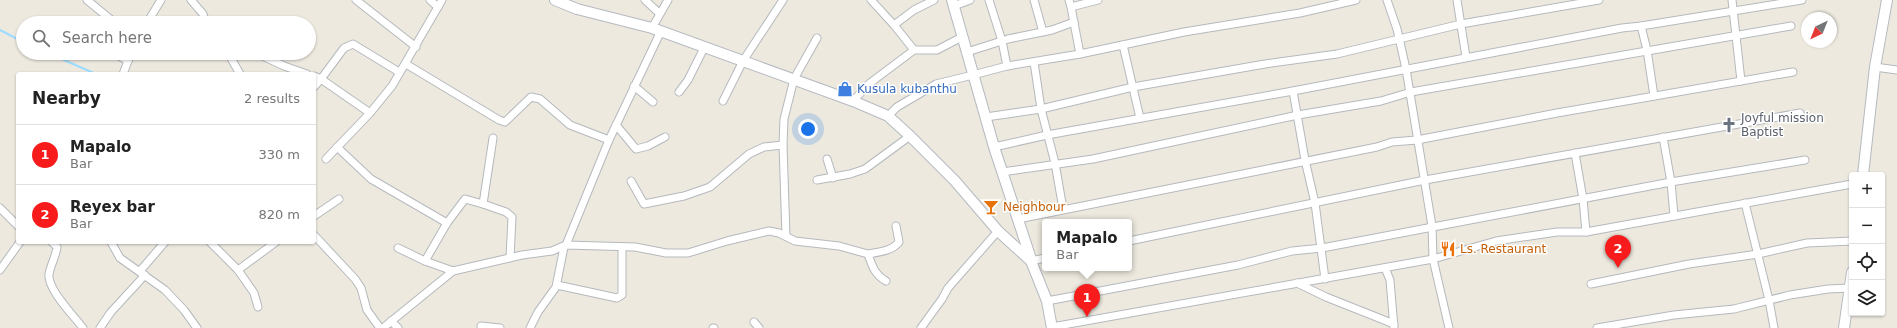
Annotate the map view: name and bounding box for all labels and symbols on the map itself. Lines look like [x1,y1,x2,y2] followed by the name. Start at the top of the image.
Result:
[1801,12,1837,48] north arrow
[836,80,854,98] shop icon: Kusula kubanthu
[857,82,957,96] place label: Kusula kubanthu
[1740,111,1824,139] place label: Joyful mission Baptist
[1720,116,1738,134] church icon: Joyful mission Baptist
[798,119,818,139] your location
[982,198,1000,216] bar icon: Neighbour
[1003,200,1065,214] place label: Neighbour
[1605,235,1631,268] pin: 2
[1439,240,1457,258] restaurant icon: Ls. Restaurant
[1460,242,1547,256] place label: Ls. Restaurant
[1074,284,1100,317] pin: 1

